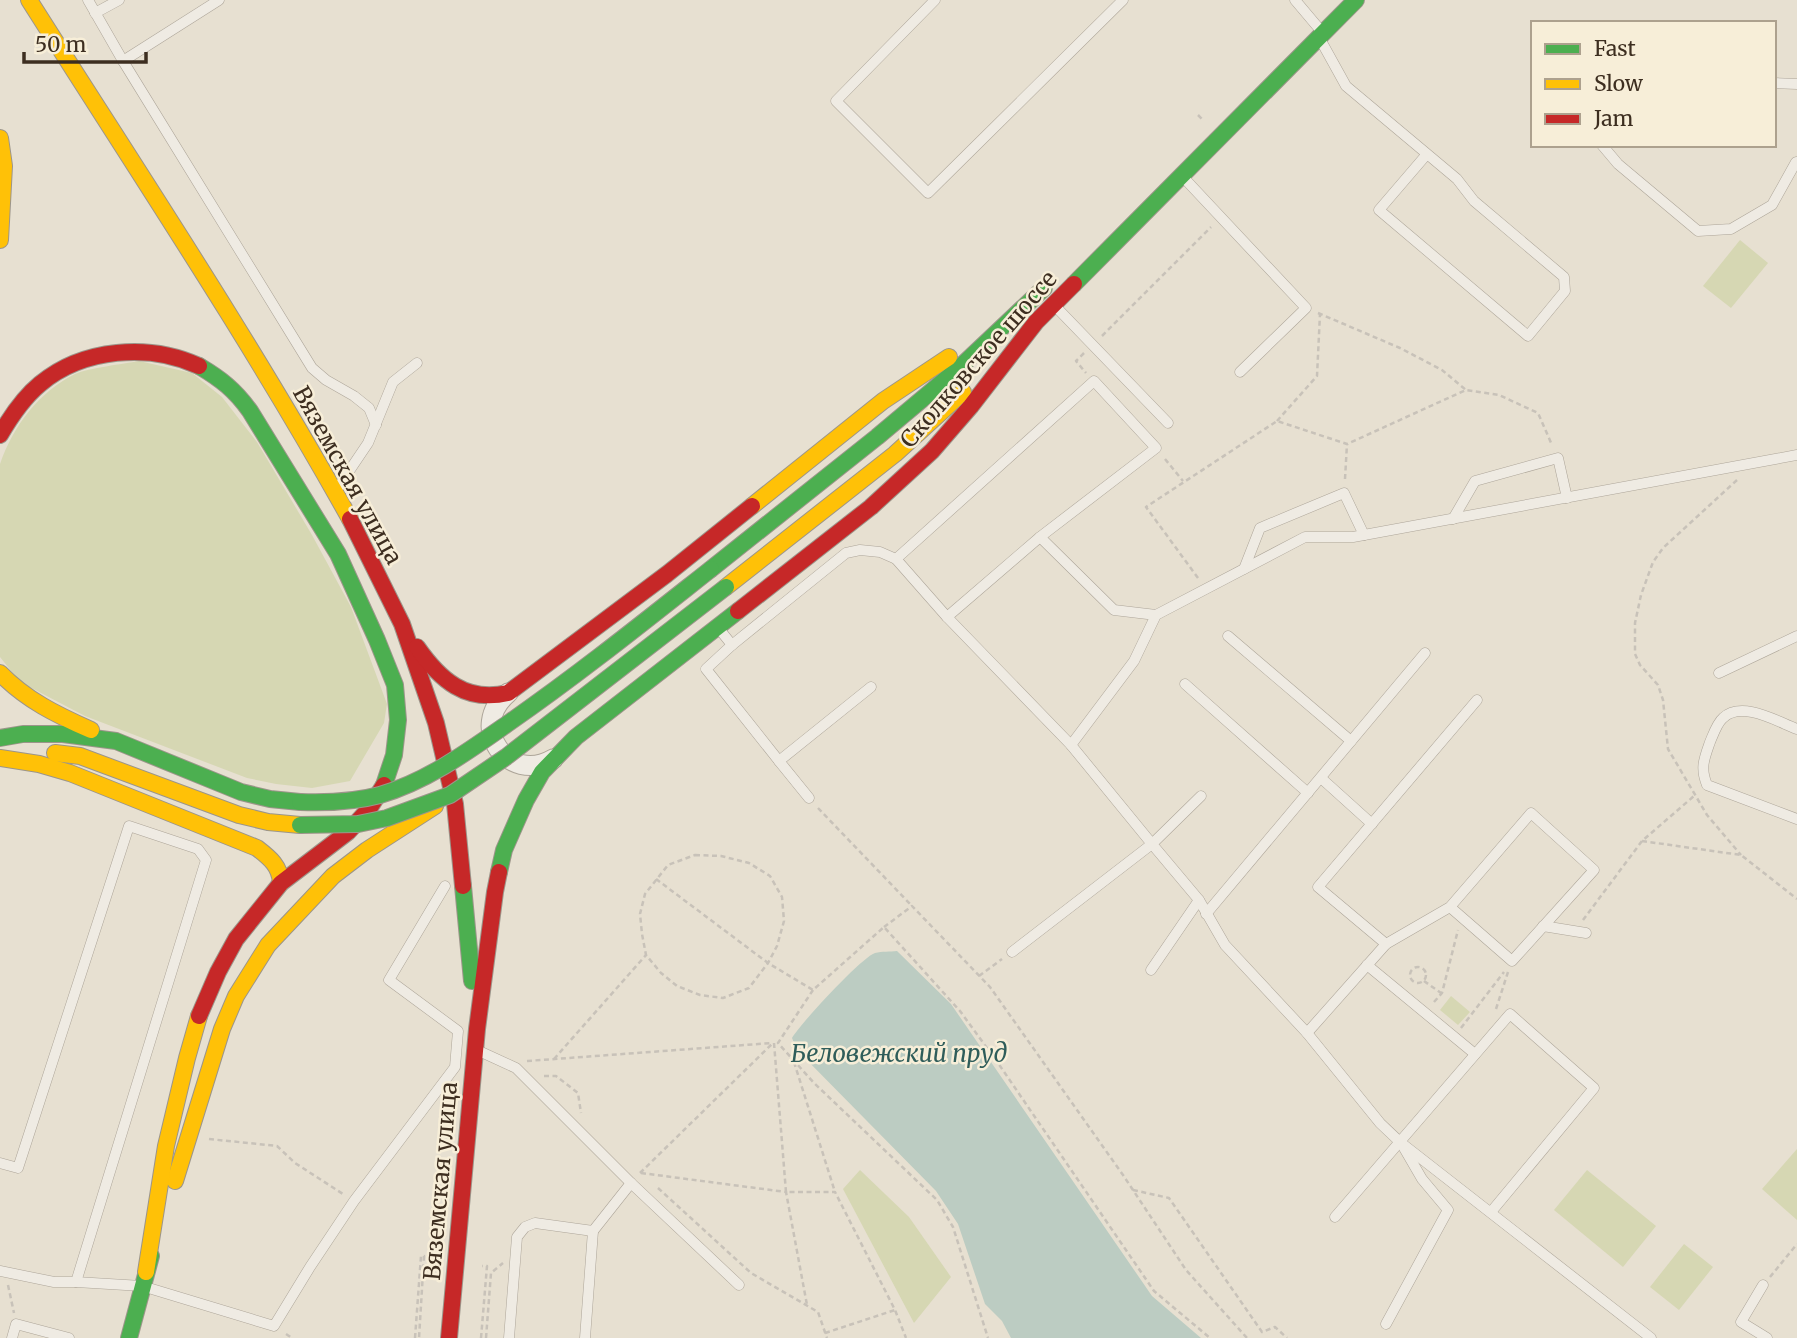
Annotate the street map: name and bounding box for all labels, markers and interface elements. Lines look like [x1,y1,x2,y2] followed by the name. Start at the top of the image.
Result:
[24,21,147,65] scale bar
[1531,21,1776,147] legend
[35,31,86,58] text: 50 m
[1594,35,1636,62] text: Fast
[1594,70,1643,97] text: Slow
[1593,105,1633,132] text: Jam
[893,265,1063,453] street label: Сколковское шоссе
[287,381,409,569] street label: Вяземская улица
[791,1038,1007,1069] water label: Беловежский пруд
[417,1080,463,1282] street label: Вяземская улица

